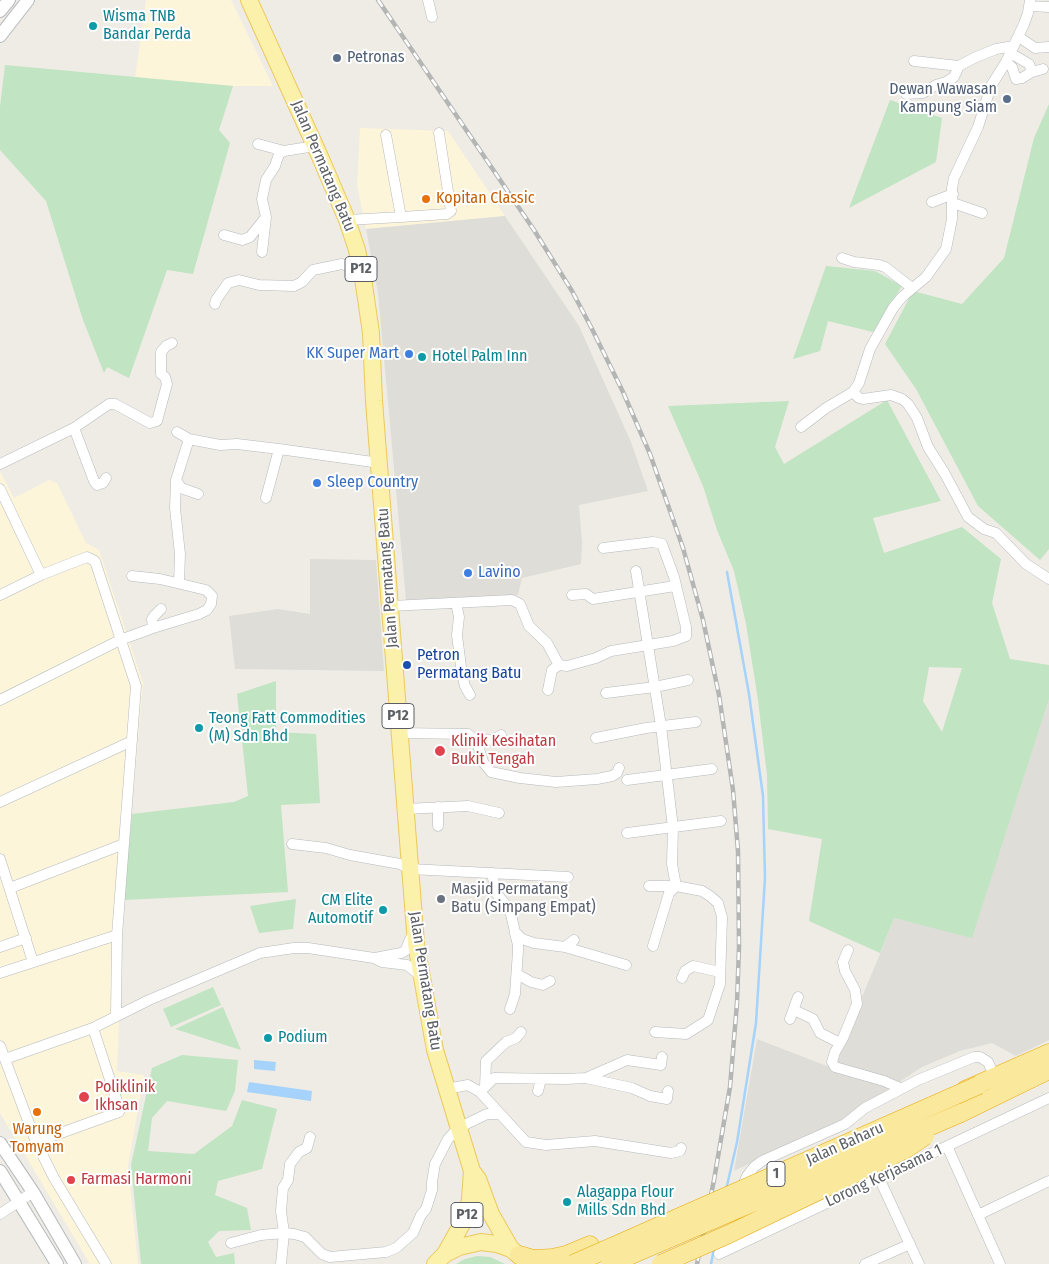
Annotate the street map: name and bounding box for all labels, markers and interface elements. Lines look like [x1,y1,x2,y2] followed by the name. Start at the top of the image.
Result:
[103,7,191,45] place label: Wisma TNB Bandar Perda
[87,20,99,32] marker: Wisma TNB Bandar Perda
[347,48,405,68] place label: Petronas
[331,52,343,64] marker: Petronas
[889,80,997,118] place label: Dewan Wawasan Kampung Siam
[1001,93,1013,105] marker: Dewan Wawasan Kampung Siam
[287,98,359,234] street label: Jalan Permatang Batu
[436,189,535,209] place label: Kopitan Classic
[420,193,432,205] marker: Kopitan Classic
[345,256,377,282] road number: P12
[306,344,399,364] place label: KK Super Mart
[432,347,528,367] place label: Hotel Palm Inn
[403,348,415,360] marker: KK Super Mart
[416,351,428,363] marker: Hotel Palm Inn
[327,473,418,493] place label: Sleep Country
[311,477,323,489] marker: Sleep Country
[374,507,402,649] street label: Jalan Permatang Batu
[478,563,521,583] place label: Lavino
[462,567,474,579] marker: Lavino
[417,646,521,684] place label: Petron Permatang Batu
[401,659,413,671] marker: Petron Permatang Batu
[382,704,414,728] road number: P12
[209,709,366,747] place label: Teong Fatt Commodities (M) Sdn Bhd
[193,722,205,734] marker: Teong Fatt Commodities (M) Sdn Bhd
[451,732,556,770] place label: Klinik Kesihatan Bukit Tengah
[433,744,447,758] marker: Klinik Kesihatan Bukit Tengah
[451,880,596,918] place label: Masjid Permatang Batu (Simpang Empat)
[308,891,373,929] place label: CM Elite Automotif
[435,893,447,905] marker: Masjid Permatang Batu (Simpang Empat)
[377,904,389,916] marker: CM Elite Automotif
[405,910,445,1052] street label: Jalan Permatang Batu
[278,1028,328,1048] place label: Podium
[262,1032,274,1044] marker: Podium
[95,1078,155,1116] place label: Poliklinik Ikhsan
[77,1090,91,1104] marker: Poliklinik Ikhsan
[31,1106,43,1118] marker: Warung Tomyam
[803,1118,887,1170] street label: Jalan Baharu
[10,1120,64,1158] place label: Warung Tomyam
[823,1141,945,1211] street label: Lorong Kerjasama 1
[767,1162,785,1186] road number: 1
[81,1170,191,1190] place label: Farmasi Harmoni
[65,1174,77,1186] marker: Farmasi Harmoni
[577,1183,674,1221] place label: Alagappa Flour Mills Sdn Bhd
[561,1196,573,1208] marker: Alagappa Flour Mills Sdn Bhd
[451,1202,483,1228] road number: P12

